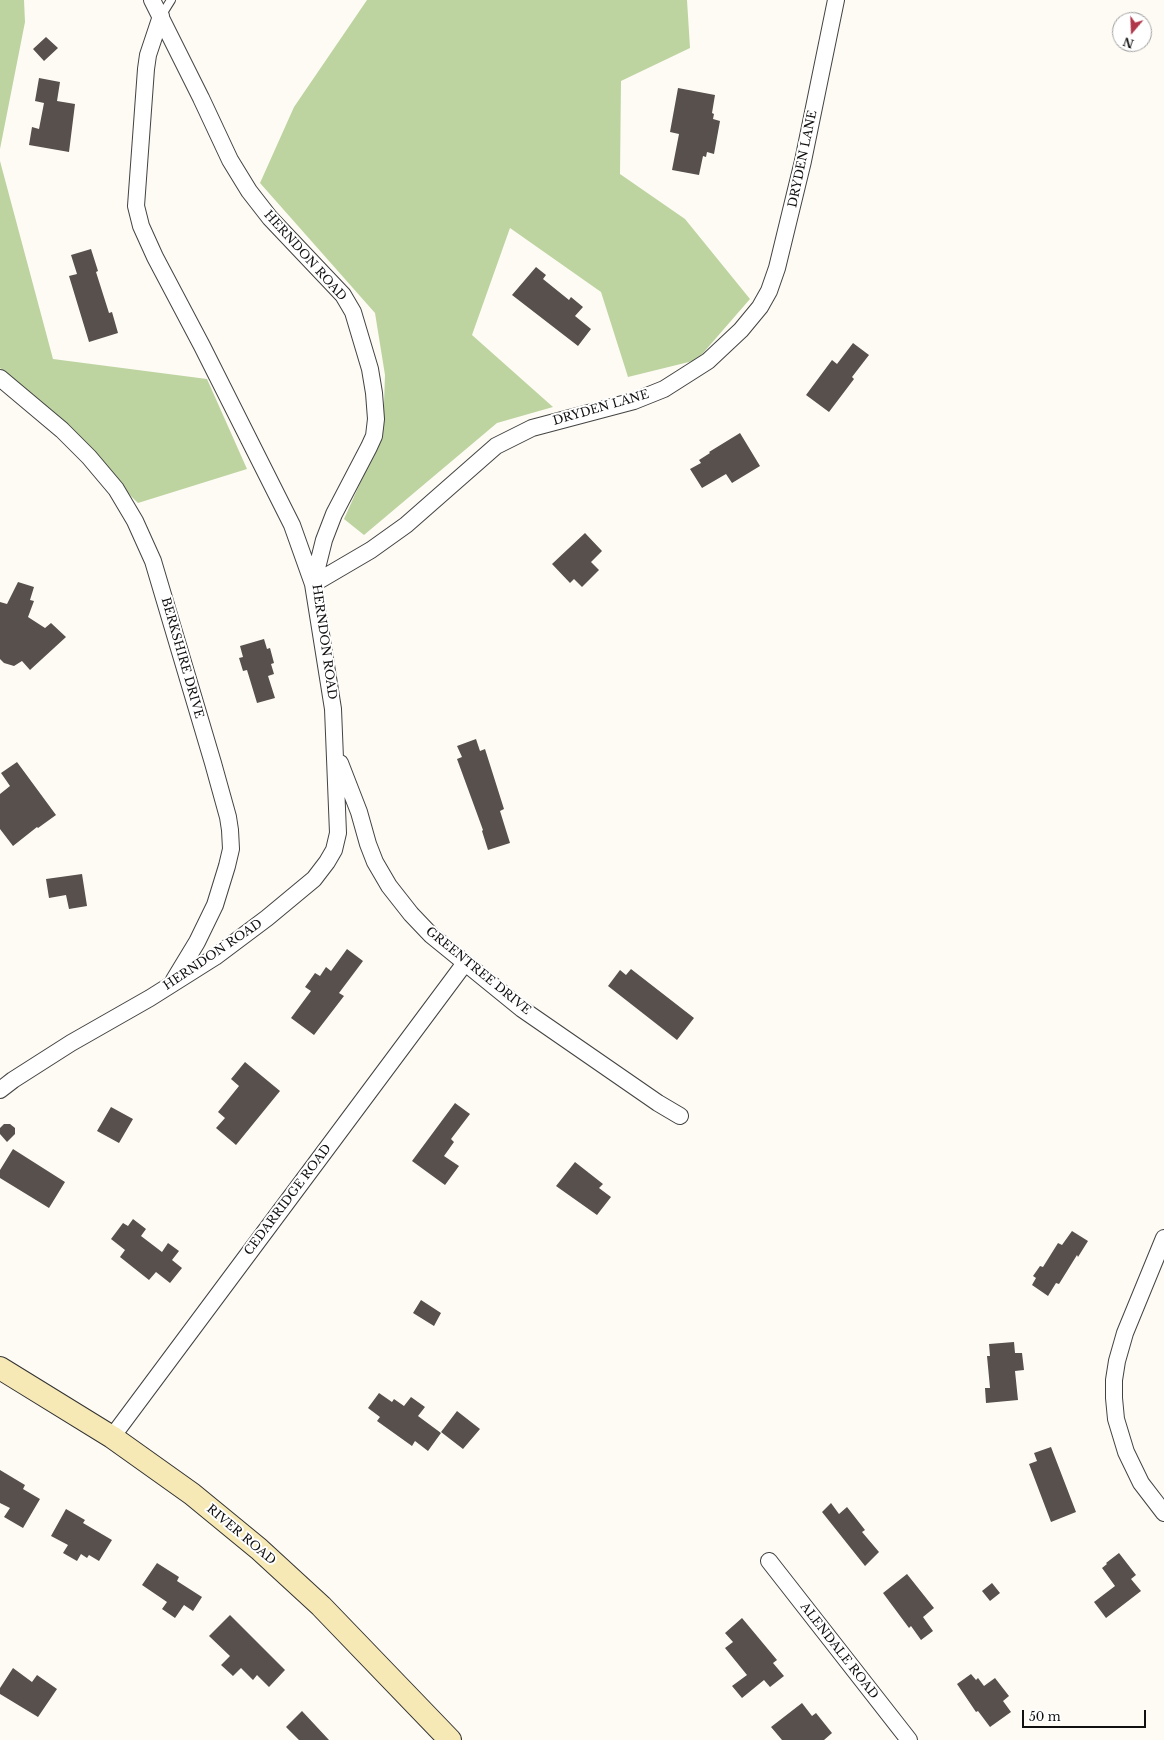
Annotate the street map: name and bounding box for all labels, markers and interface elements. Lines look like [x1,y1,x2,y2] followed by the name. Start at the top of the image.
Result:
[1112,12,1152,52] north arrow
[1121,34,1136,51] text: N
[786,109,820,209] street label: DRYDEN LANE
[261,208,349,304] street label: HERNDON ROAD
[551,387,651,429] street label: DRYDEN LANE
[309,583,339,701] street label: HERNDON ROAD
[158,596,206,720] street label: BERKSHIRE DRIVE
[161,917,265,993] street label: HERNDON ROAD
[423,924,533,1018] street label: GREENTREE DRIVE
[242,1142,334,1258] street label: CEDARRIDGE ROAD
[204,1502,278,1568] street label: RIVER ROAD
[797,1600,881,1702] street label: ALENDALE ROAD
[1024,1702,1148,1728] scale bar
[1029,1709,1061,1724] text: 50 m

